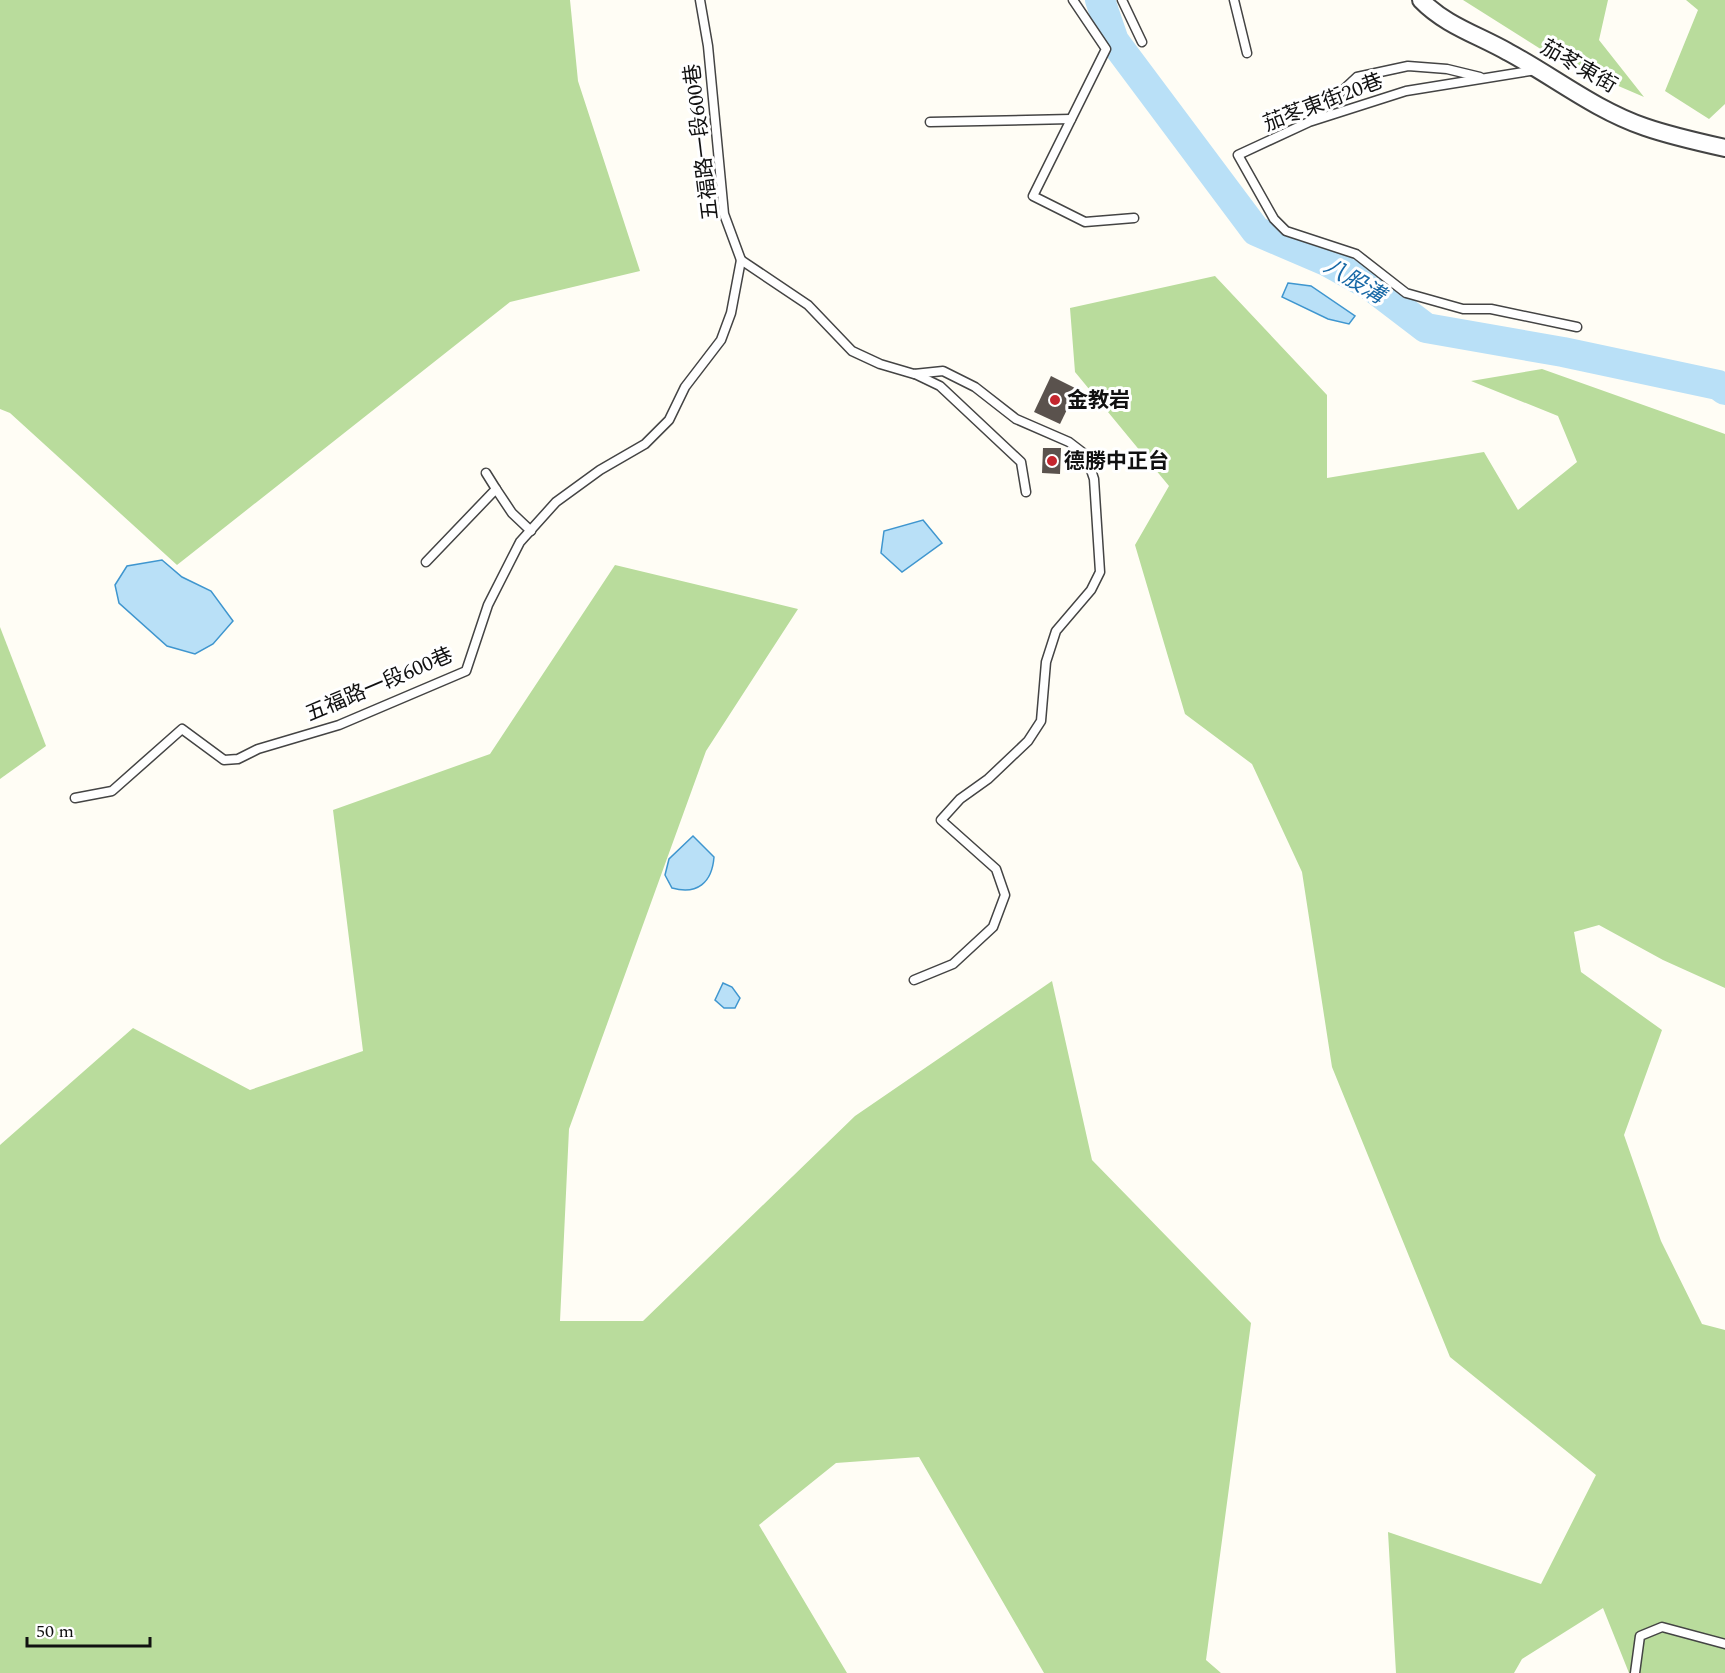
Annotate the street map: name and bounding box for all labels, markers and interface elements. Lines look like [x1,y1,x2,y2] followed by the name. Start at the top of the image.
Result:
[1534,32,1623,102] street label: 茄苳東街
[677,62,727,222] street label: 五福路一段600巷
[1259,65,1388,140] street label: 茄苳東街20巷
[1317,250,1394,314] water label: 八股溝
[1067,385,1130,417] place label: 金教岩
[1048,393,1062,407] marker: 金教岩
[1064,446,1169,478] place label: 德勝中正台
[1045,454,1059,468] marker: 德勝中正台
[301,639,458,730] street label: 五福路一段600巷
[27,1610,150,1648] scale bar
[36,1618,74,1645] text: 50 m

